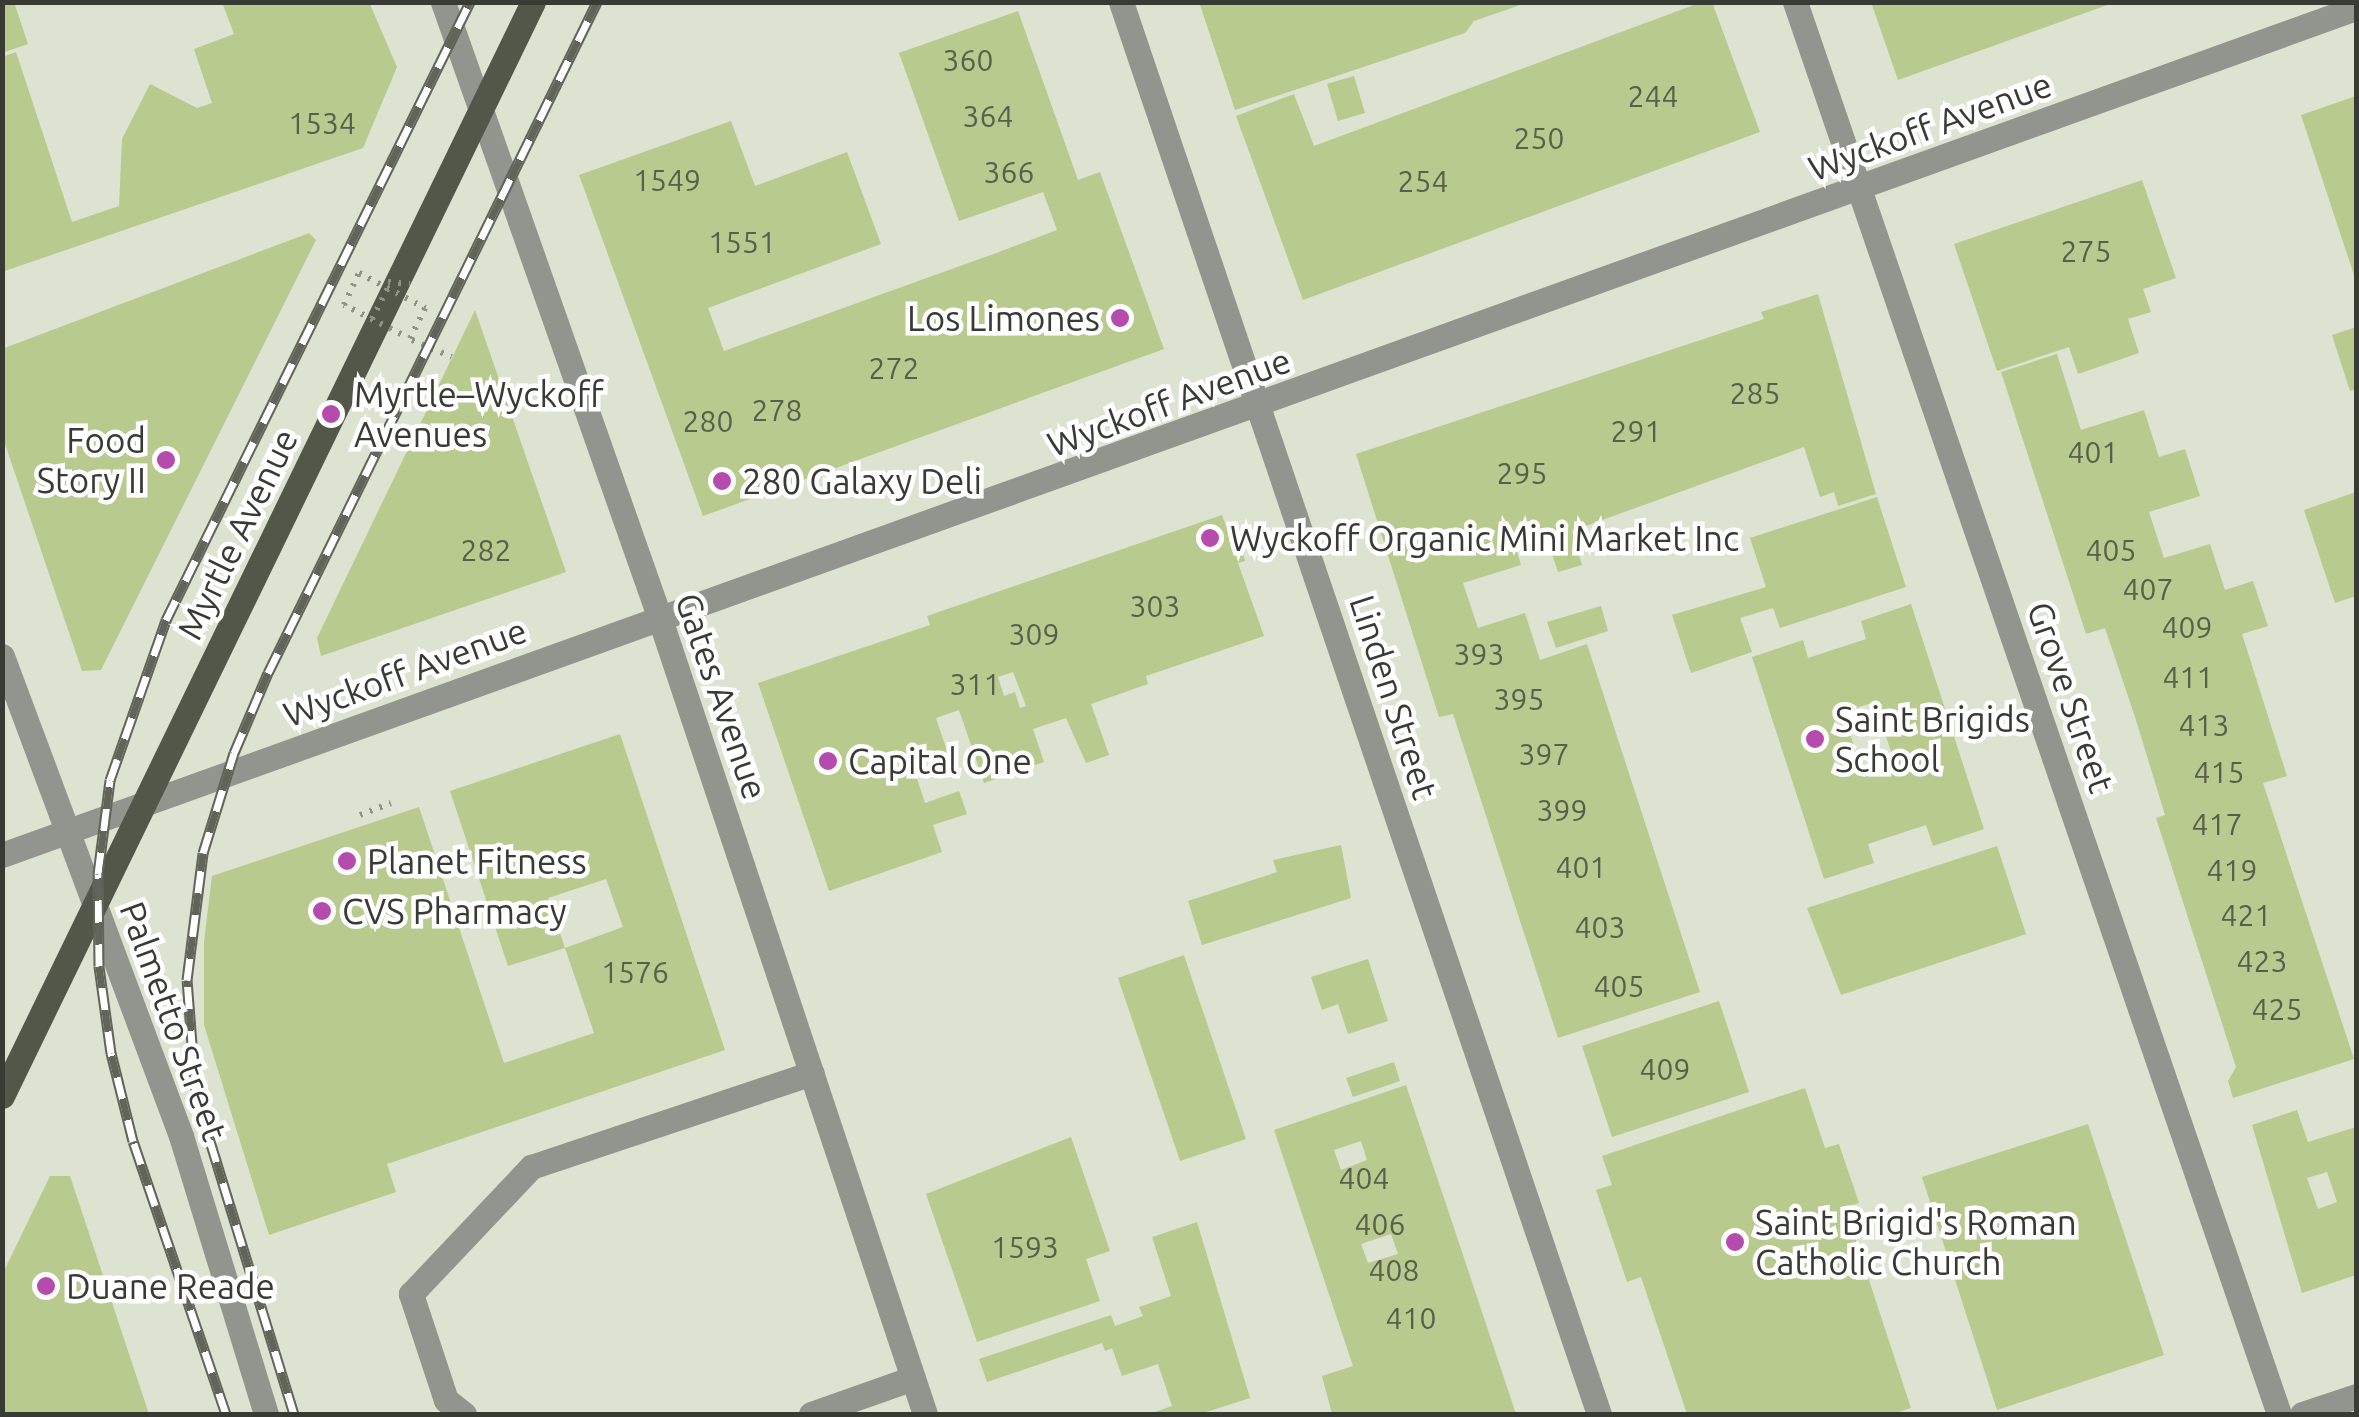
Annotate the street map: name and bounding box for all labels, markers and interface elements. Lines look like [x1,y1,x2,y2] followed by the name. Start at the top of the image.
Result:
[943,42,993,78] house number: 360
[1803,63,2057,189] street label: Wyckoff Avenue
[1628,78,1678,114] house number: 244
[963,98,1013,134] house number: 364
[288,105,356,141] house number: 1534
[1514,120,1564,156] house number: 250
[984,154,1034,190] house number: 366
[633,162,701,198] house number: 1549
[1398,163,1448,199] house number: 254
[708,224,776,260] house number: 1551
[2061,233,2111,269] house number: 275
[907,297,1100,339] place label: Los Limones
[1109,307,1131,329] marker: Los Limones
[1042,339,1296,465] street label: Wyckoff Avenue
[869,350,919,386] house number: 272
[354,373,604,455] place label: Myrtle–Wyckoff Avenues
[1730,375,1780,411] house number: 285
[752,392,802,428] house number: 278
[318,401,344,427] marker: Myrtle–Wyckoff Avenues
[683,403,733,439] house number: 280
[1611,413,1661,449] house number: 291
[37,419,146,501] place label: Food Story II
[168,422,306,646] street label: Myrtle Avenue
[2068,434,2118,470] house number: 401
[155,449,177,471] marker: Food Story II
[1497,455,1547,491] house number: 295
[742,460,982,502] place label: 280 Galaxy Deli
[711,470,733,492] marker: 280 Galaxy Deli
[1230,517,1739,559] place label: Wyckoff Organic Mini Market Inc
[1199,527,1221,549] marker: Wyckoff Organic Mini Market Inc
[461,532,511,568] house number: 282
[2086,532,2136,568] house number: 405
[2123,571,2173,607] house number: 407
[667,587,777,805] street label: Gates Avenue
[1130,588,1180,624] house number: 303
[1341,590,1447,804] street label: Linden Street
[2019,596,2123,798] street label: Grove Street
[278,609,532,735] street label: Wyckoff Avenue
[2162,609,2212,645] house number: 409
[1009,616,1059,652] house number: 309
[1454,636,1504,672] house number: 393
[2163,659,2213,695] house number: 411
[950,666,1000,702] house number: 311
[1494,681,1544,717] house number: 395
[1835,698,2030,780] place label: Saint Brigids School
[2179,707,2229,743] house number: 413
[1804,728,1826,750] marker: Saint Brigids School
[1519,736,1569,772] house number: 397
[848,740,1032,782] place label: Capital One
[817,750,839,772] marker: Capital One
[2194,754,2244,790] house number: 415
[1537,792,1587,828] house number: 399
[2192,806,2242,842] house number: 417
[367,840,587,882] place label: Planet Fitness
[1556,849,1606,885] house number: 401
[336,850,358,872] marker: Planet Fitness
[2207,852,2257,888] house number: 419
[342,890,567,932] place label: CVS Pharmacy
[111,896,237,1146] street label: Palmetto Street
[2221,897,2271,933] house number: 421
[311,900,333,922] marker: CVS Pharmacy
[1575,909,1625,945] house number: 403
[2237,943,2287,979] house number: 423
[601,954,669,990] house number: 1576
[1594,968,1644,1004] house number: 405
[2252,991,2302,1027] house number: 425
[1640,1051,1690,1087] house number: 409
[1339,1160,1389,1196] house number: 404
[1755,1201,2077,1283] place label: Saint Brigid's Roman Catholic Church
[1355,1206,1405,1242] house number: 406
[991,1229,1059,1265] house number: 1593
[1724,1231,1746,1253] marker: Saint Brigid's Roman Catholic Church
[1369,1252,1419,1288] house number: 408
[66,1265,275,1307] place label: Duane Reade
[35,1275,57,1297] marker: Duane Reade
[1386,1300,1436,1336] house number: 410

